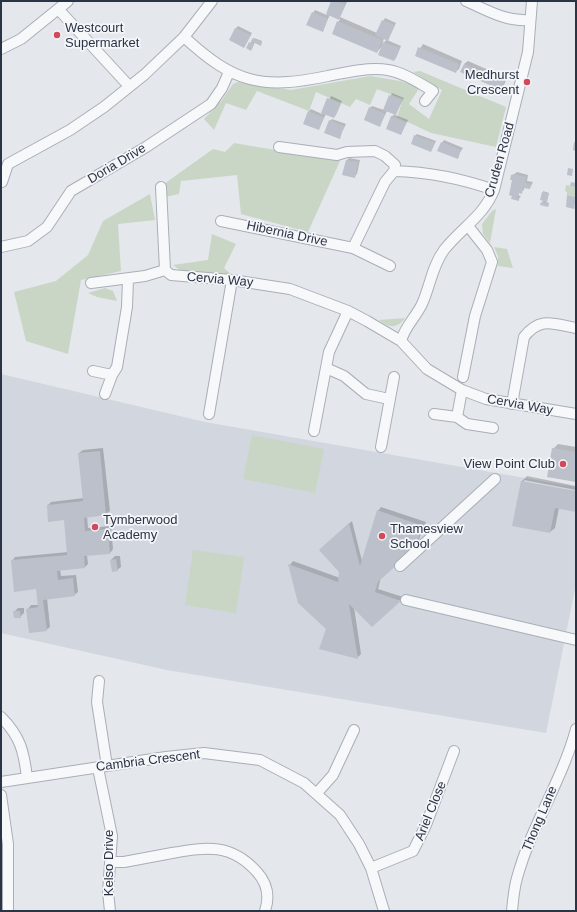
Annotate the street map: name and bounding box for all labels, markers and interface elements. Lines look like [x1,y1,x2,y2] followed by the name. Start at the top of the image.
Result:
[65,20,139,51] place label: Westcourt Supermarket
[52,30,62,40] marker: Westcourt Supermarket
[465,67,519,98] place label: Medhurst Crescent
[522,77,532,87] marker: Medhurst Crescent
[482,121,518,199] street label: Cruden Road
[85,141,149,187] street label: Doria Drive
[245,218,329,250] street label: Hibernia Drive
[186,269,254,291] street label: Cervia Way
[486,392,554,418] street label: Cervia Way
[463,456,555,472] place label: View Point Club
[558,459,568,469] marker: View Point Club
[103,512,177,543] place label: Tymberwood Academy
[390,521,463,552] place label: Thamesview School
[90,522,100,532] marker: Tymberwood Academy
[377,531,387,541] marker: Thamesview School
[95,747,201,775] street label: Cambria Crescent
[412,779,450,843] street label: Ariel Close
[519,784,561,854] street label: Thong Lane
[101,830,117,896] street label: Kelso Drive

